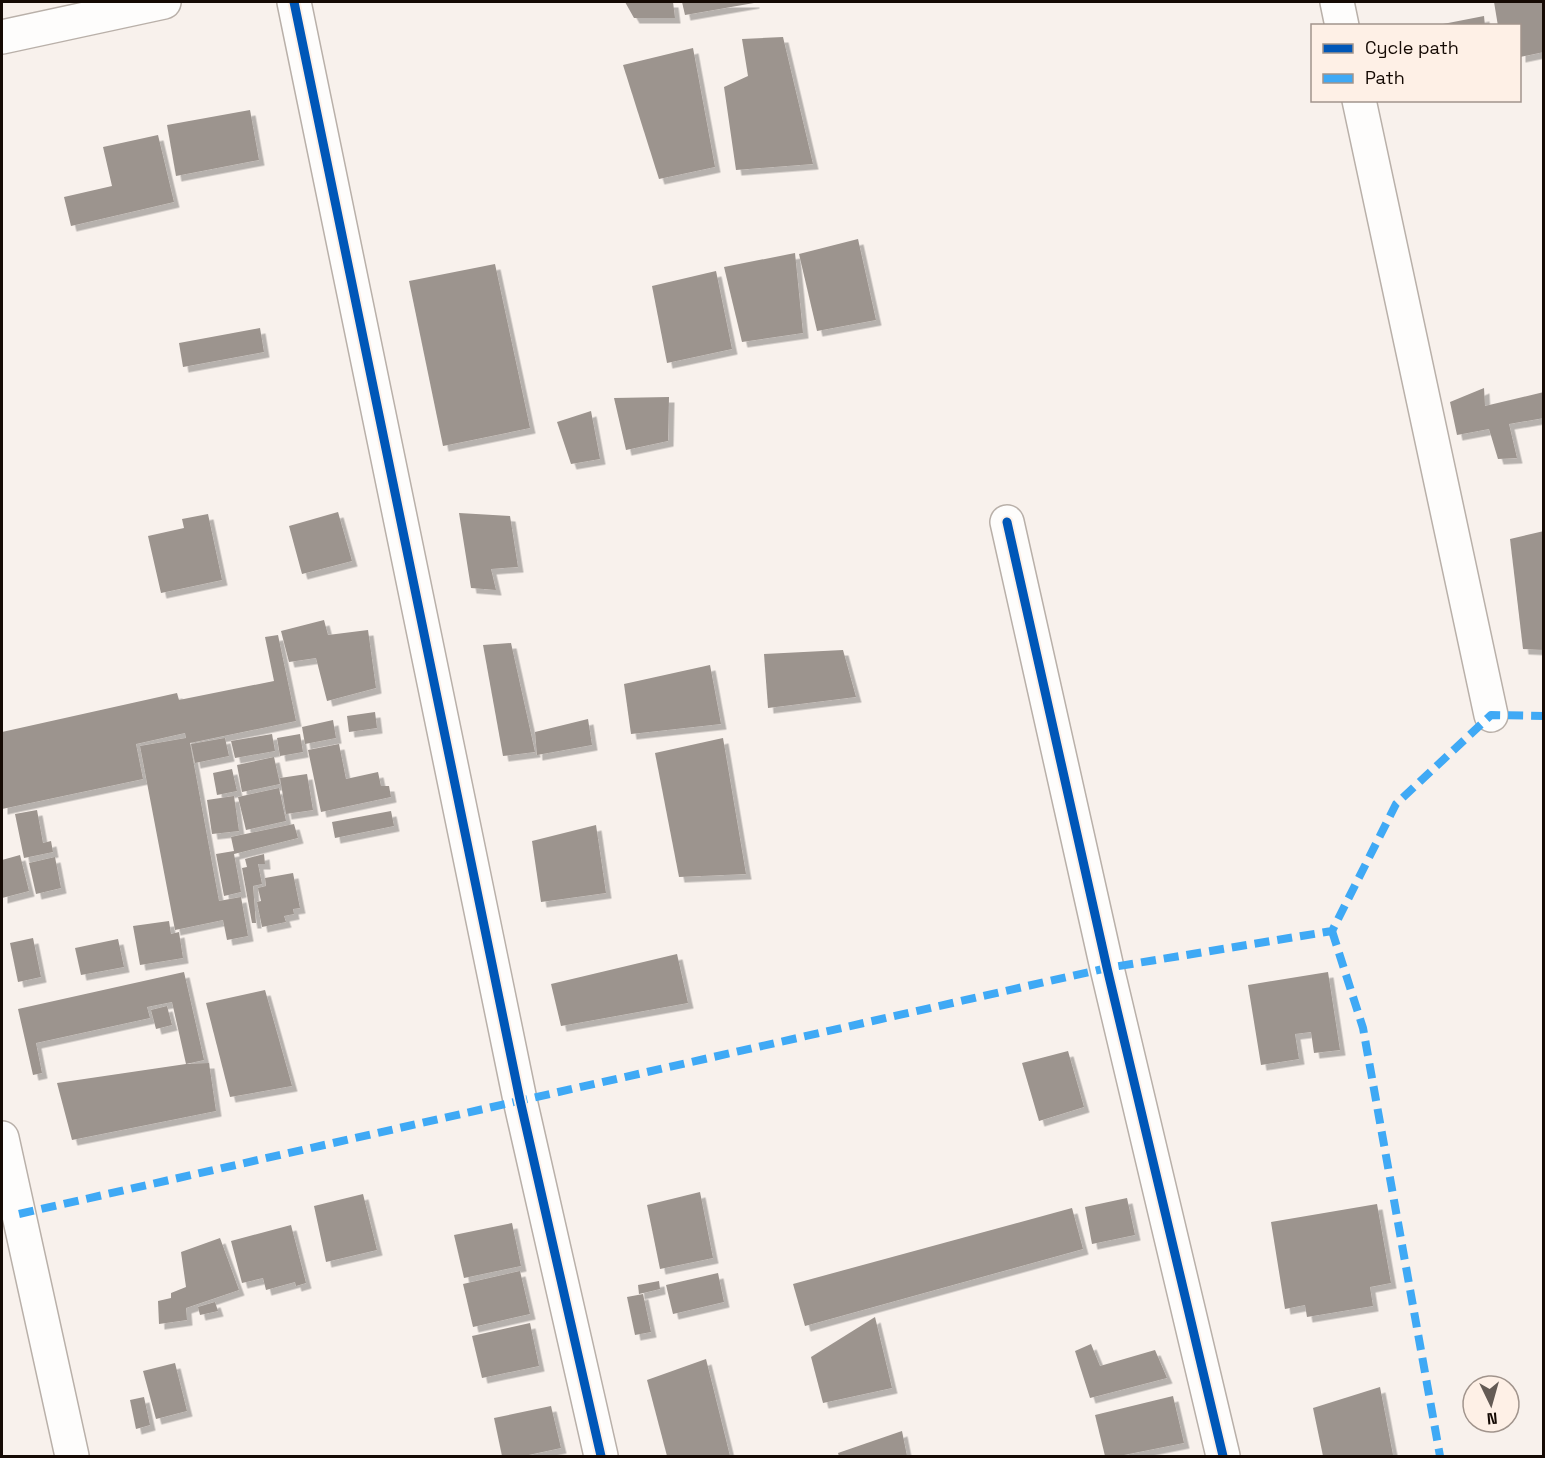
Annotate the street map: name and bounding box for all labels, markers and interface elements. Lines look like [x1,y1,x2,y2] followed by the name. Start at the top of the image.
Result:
[1311,24,1521,102] legend
[1365,36,1459,59] text: Cycle path
[1365,66,1405,89] text: Path
[1461,1374,1521,1434] north arrow
[1486,1408,1499,1429] text: N

